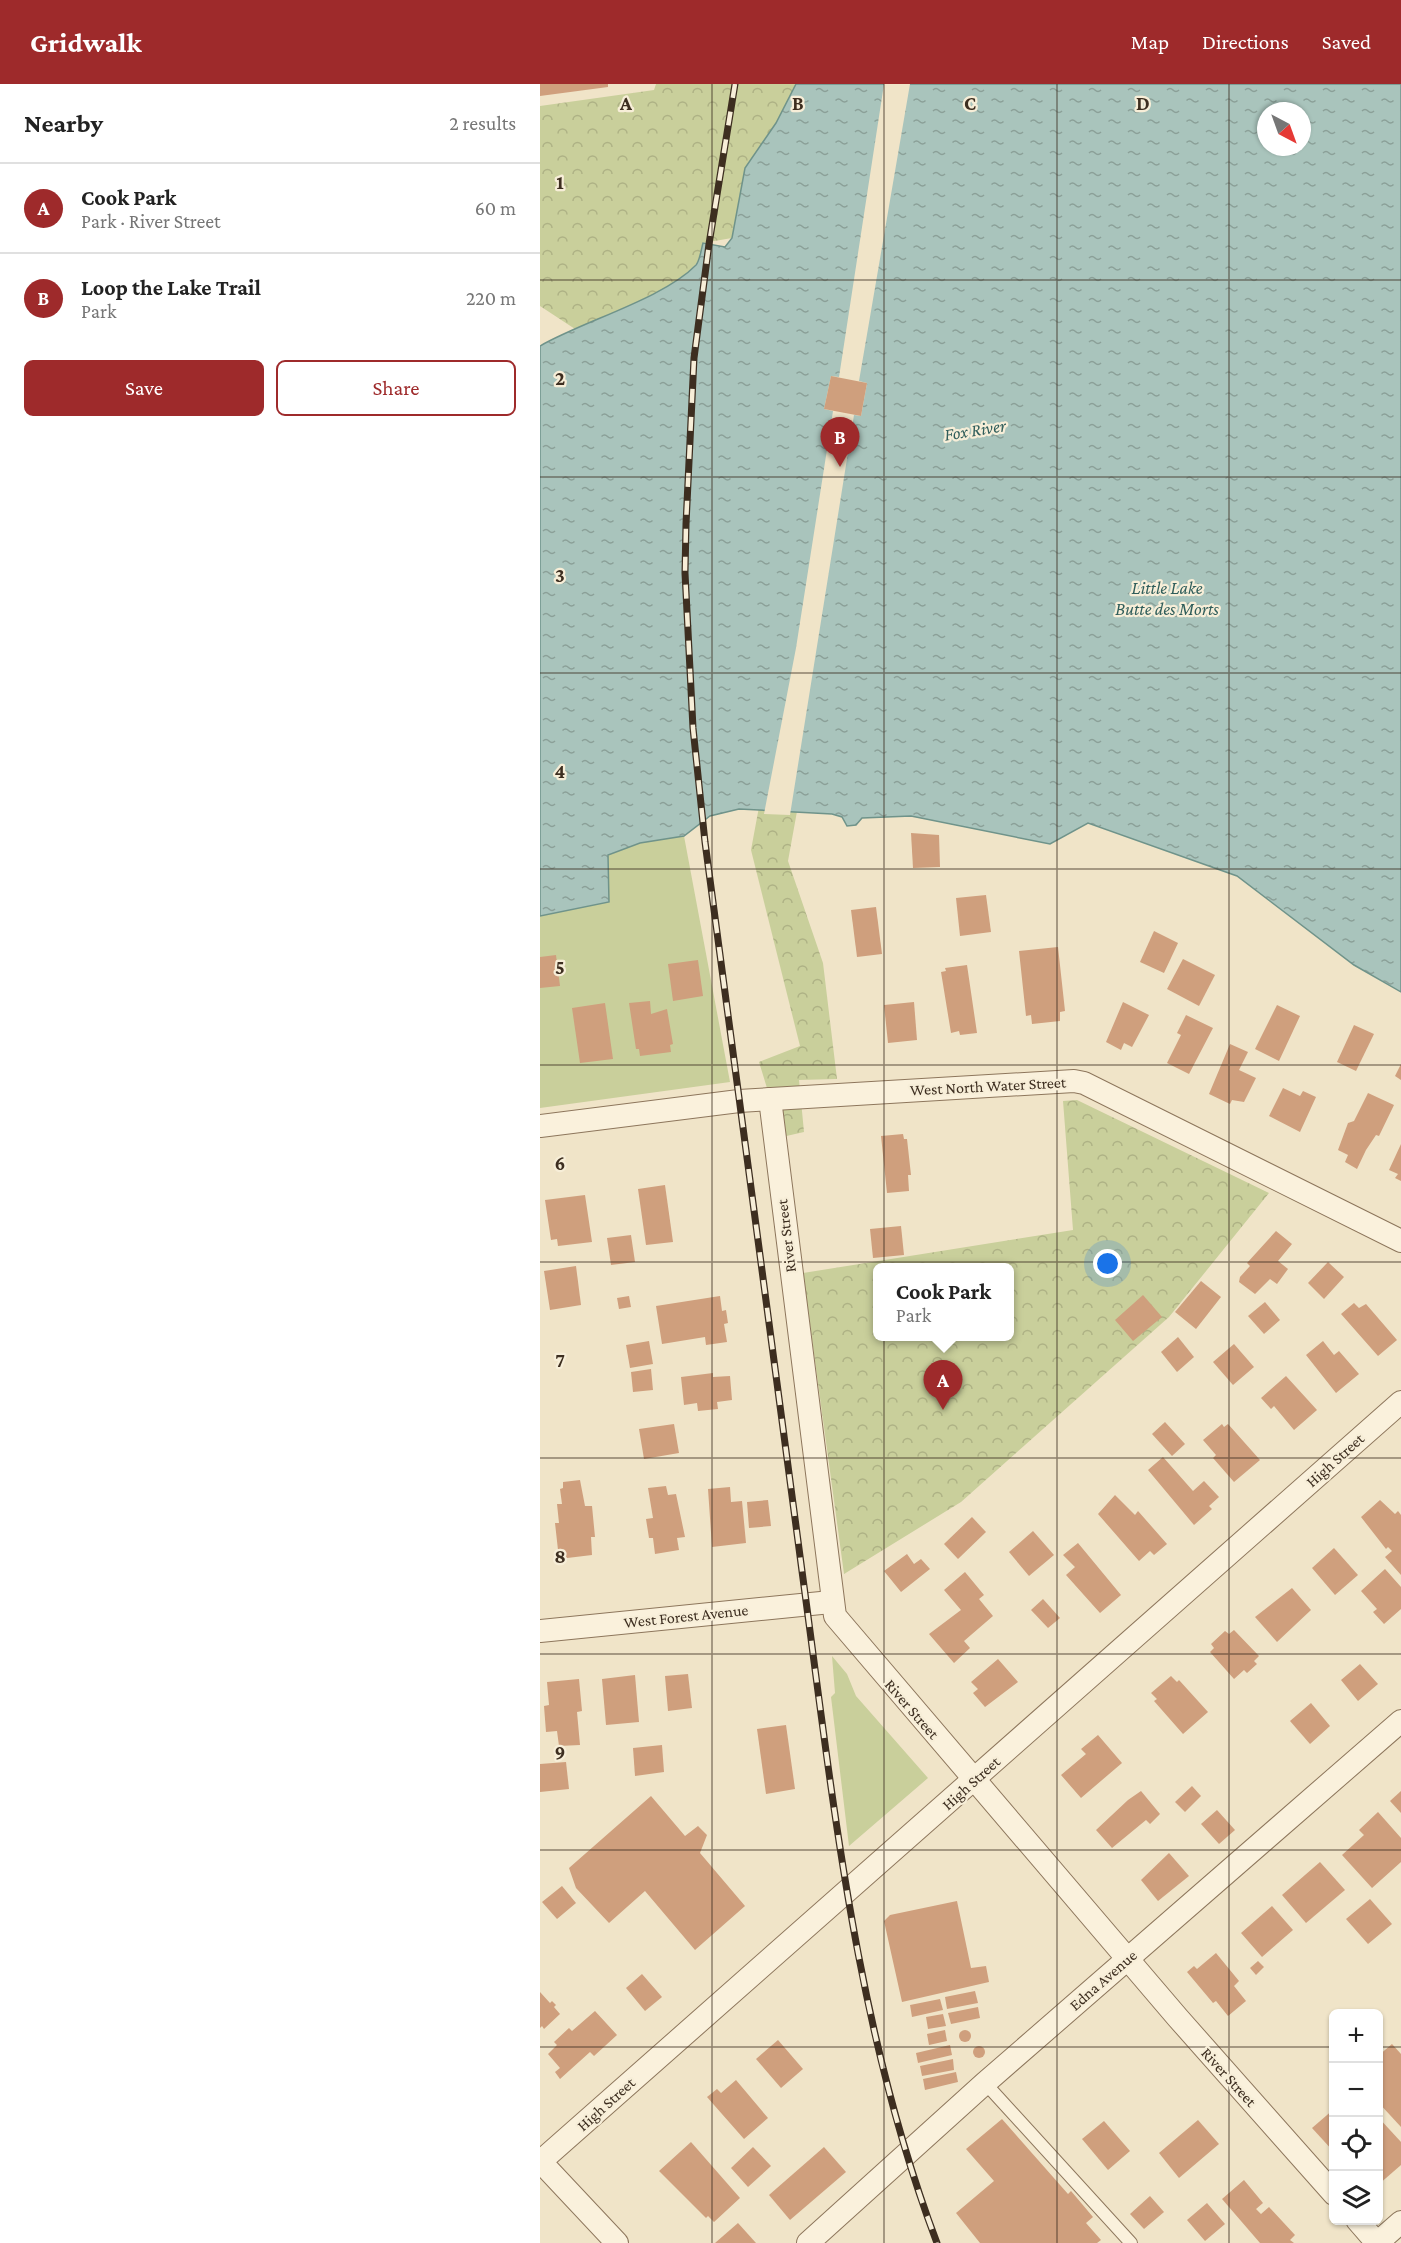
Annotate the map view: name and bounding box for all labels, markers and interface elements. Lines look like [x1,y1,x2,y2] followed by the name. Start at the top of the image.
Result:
[30,27,142,58] text: Gridwalk
[1131,30,1169,54] text: Map
[1202,30,1289,54] text: Directions
[1322,30,1371,54] text: Saved
[619,92,633,114] text: A
[792,92,804,114] text: B
[964,92,976,114] text: C
[1136,92,1150,114] text: D
[1257,102,1311,156] north arrow
[24,109,103,138] text: Nearby
[449,112,516,134] text: 2 results
[556,171,564,193] text: 1
[81,185,176,210] text: Cook Park
[38,197,49,219] text: A
[475,197,516,219] text: 60 m
[81,210,221,232] text: Park · River Street
[81,275,261,300] text: Loop the Lake Trail
[38,287,49,309] text: B
[466,287,516,309] text: 220 m
[81,300,117,322] text: Park
[24,360,264,416] button: Save
[276,360,516,416] button: Share
[555,367,565,389] text: 2
[943,415,1008,445] water label: Fox River
[820,418,860,467] pin: B
[555,564,565,586] text: 3
[1115,578,1219,619] water label: Little Lake Butte des Morts
[555,760,566,782] text: 4
[555,956,565,978] text: 5
[909,1073,1067,1099] street label: West North Water Street
[555,1152,565,1174] text: 6
[773,1198,799,1274] street label: River Street
[1093,1249,1122,1278] your location
[873,1263,1014,1341] popup
[896,1279,991,1304] text: Cook Park
[896,1304,931,1326] text: Park
[555,1349,565,1371] text: 7
[924,1360,962,1410] pin: A
[1303,1429,1368,1491] street label: High Street
[554,1545,566,1567] text: 8
[623,1601,749,1631] street label: West Forest Avenue
[881,1676,943,1743] street label: River Street
[555,1741,565,1763] text: 9
[939,1752,1004,1814] street label: High Street
[1066,1946,1140,2014] street label: Edna Avenue
[1329,2009,1383,2225] map controls
[1329,2009,1383,2063] button: +
[1198,2044,1260,2111] street label: River Street
[1329,2063,1383,2117] button: −
[574,2073,639,2135] street label: High Street
[1329,2117,1383,2171] button: locate
[1329,2171,1383,2225] button: layers

